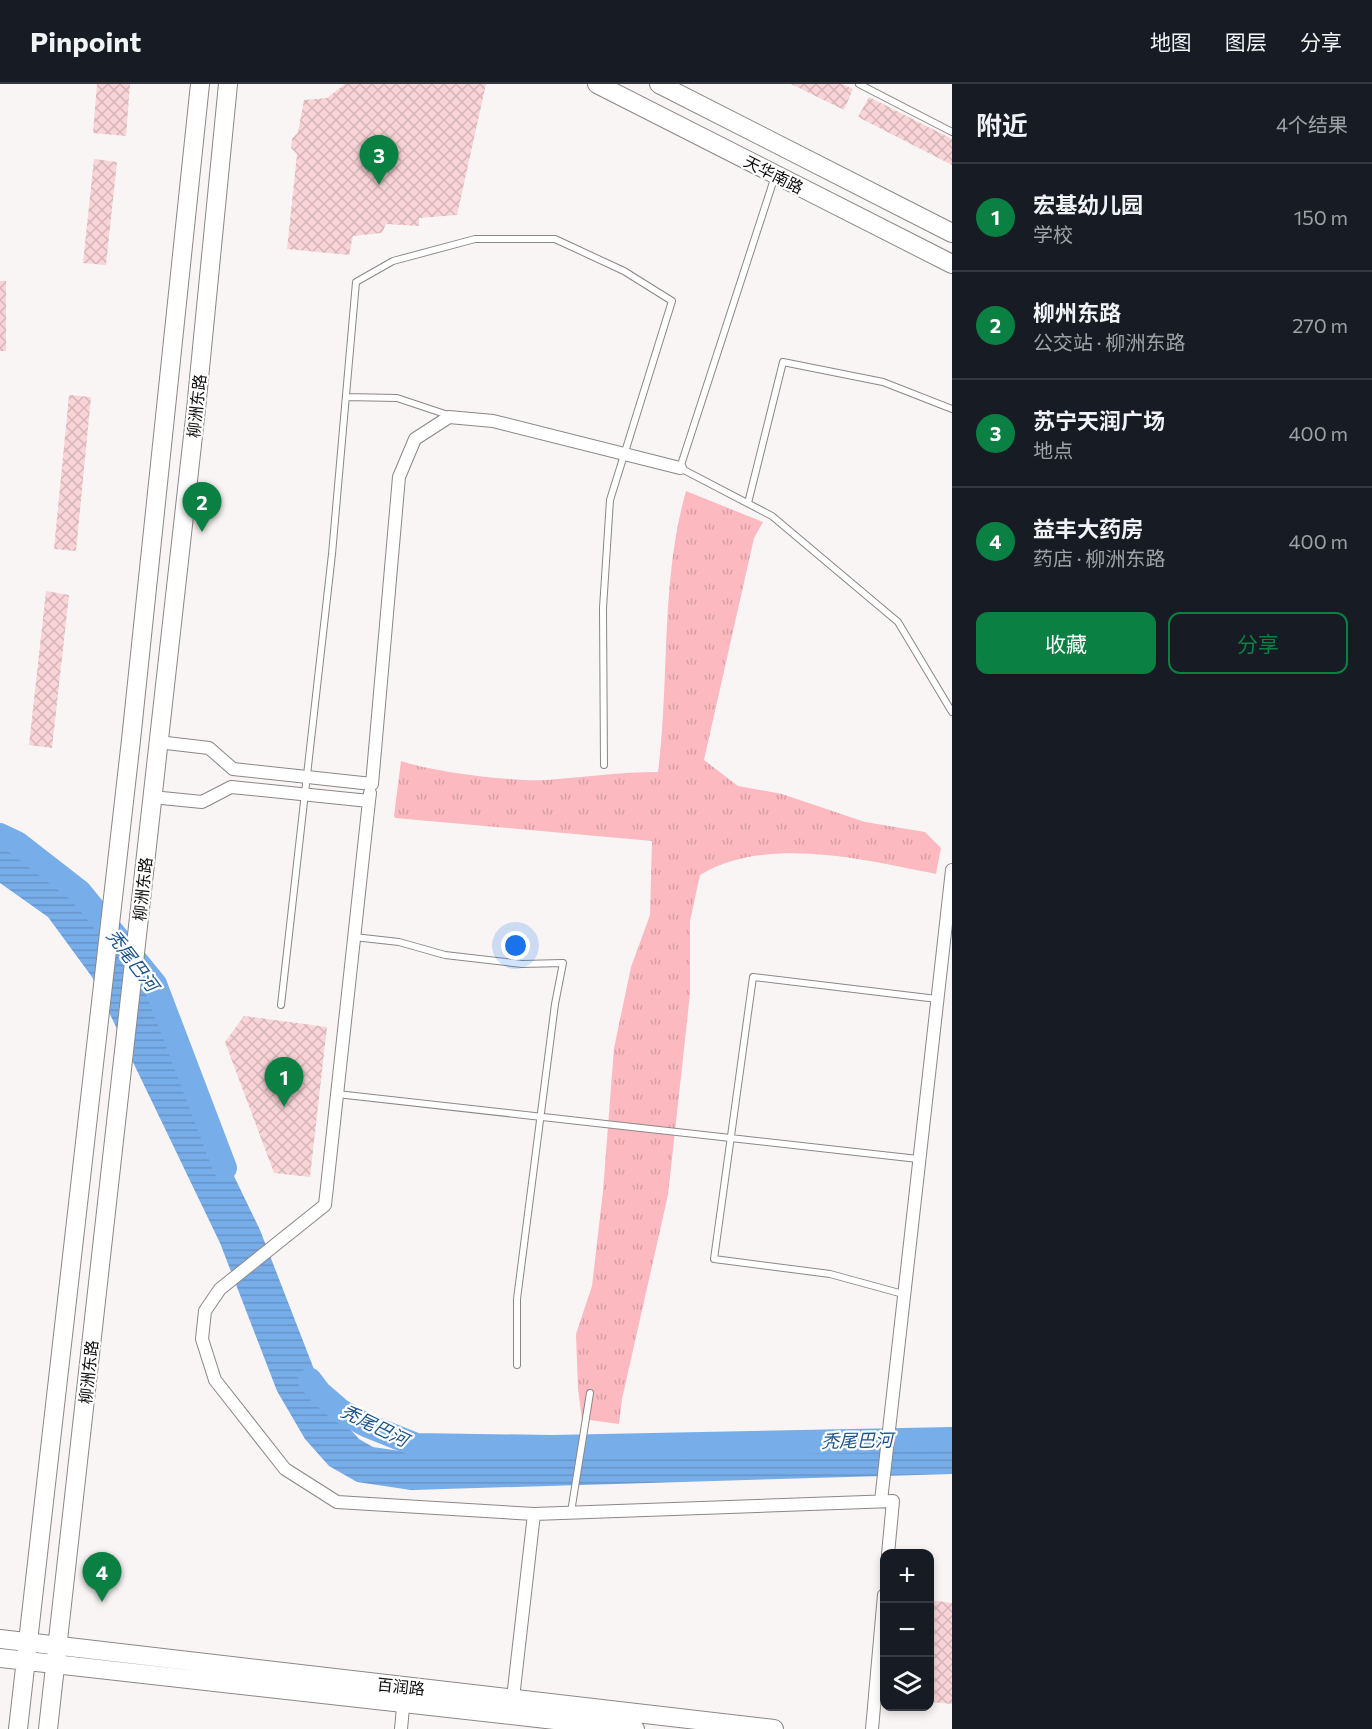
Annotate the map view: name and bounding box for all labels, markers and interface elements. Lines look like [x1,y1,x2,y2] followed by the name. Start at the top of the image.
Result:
[30,24,141,58] text: Pinpoint
[1150,29,1192,54] text: 地图
[1225,29,1267,54] text: 图层
[1300,29,1342,54] text: 分享
[976,109,1028,140] text: 附近
[1276,112,1348,136] text: 4个结果
[360,135,398,185] pin: 3
[741,151,807,197] street label: 天华南路
[1033,191,1143,218] text: 宏基幼儿园
[991,205,1000,229] text: 1
[1294,205,1348,229] text: 150 m
[1033,222,1073,246] text: 学校
[1033,299,1121,326] text: 柳州东路
[990,313,1001,337] text: 2
[1292,313,1348,337] text: 270 m
[1033,330,1185,354] text: 公交站 · 柳洲东路
[183,373,209,439] street label: 柳洲东路
[1033,407,1165,434] text: 苏宁天润广场
[990,421,1001,445] text: 3
[1289,421,1348,445] text: 400 m
[1033,438,1073,462] text: 地点
[182,482,222,532] pin: 2
[1033,515,1143,542] text: 益丰大药房
[989,529,1002,553] text: 4
[1289,529,1348,553] text: 400 m
[1033,546,1165,570] text: 药店 · 柳洲东路
[976,612,1156,674] button: 收藏
[1168,612,1348,674] button: 分享
[129,856,155,922] street label: 柳洲东路
[103,925,165,998] water label: 秃尾巴河
[501,931,530,960] your location
[264,1058,304,1107] pin: 1
[75,1339,101,1405] street label: 柳洲东路
[338,1399,415,1452] water label: 秃尾巴河
[821,1428,896,1452] water label: 秃尾巴河
[880,1549,934,1711] map controls
[880,1549,934,1603] button: +
[82,1552,122,1602] pin: 4
[880,1603,934,1657] button: −
[880,1657,934,1711] button: layers
[376,1674,426,1698] street label: 百润路

